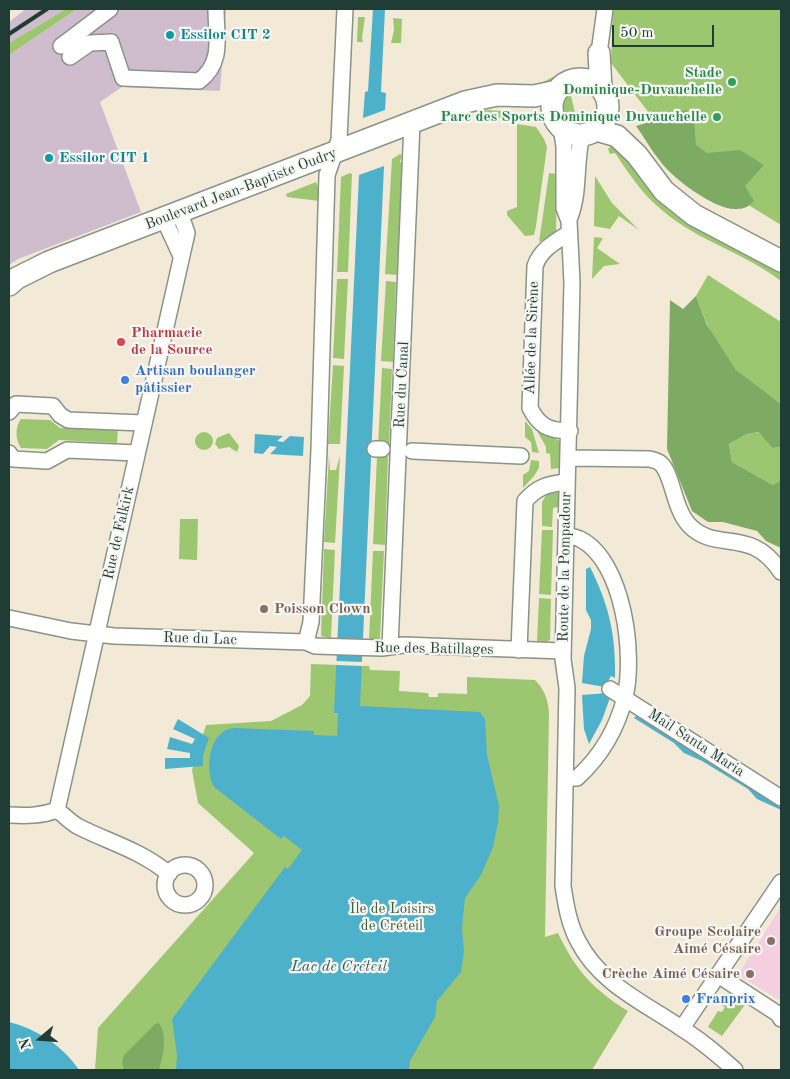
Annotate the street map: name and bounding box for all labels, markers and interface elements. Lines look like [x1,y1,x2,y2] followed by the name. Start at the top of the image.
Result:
[615,15,718,47] scale bar
[180,26,271,44] place label: Essilor CIT 2
[620,26,654,41] text: 50 m
[164,29,176,41] marker: Essilor CIT 2
[563,64,722,99] place label: Stade Dominique-Duvauchelle
[726,76,738,88] marker: Stade Dominique-Duvauchelle
[440,108,707,126] place label: Parc des Sports Dominique Duvauchelle
[711,111,723,123] marker: Parc des Sports Dominique Duvauchelle
[143,144,339,234] street label: Boulevard Jean-Baptiste Oudry
[59,149,150,167] place label: Essilor CIT 1
[43,152,55,164] marker: Essilor CIT 1
[521,281,543,395] street label: Allée de la Sirène
[131,324,213,359] place label: Pharmacie de la Source
[115,336,127,348] marker: Pharmacie de la Source
[391,341,413,429] street label: Rue du Canal
[135,362,256,397] place label: Artisan boulanger pâtissier
[119,374,131,386] marker: Artisan boulanger pâtissier
[100,485,138,581] street label: Rue de Falkirk
[555,492,575,642] street label: Route de la Pompadour
[274,600,371,618] place label: Poisson Clown
[258,603,270,615] marker: Poisson Clown
[163,629,237,649] street label: Rue du Lac
[374,639,494,659] street label: Rue des Batillages
[644,705,748,781] street label: Mail Santa Maria
[350,900,434,935] park label: Île de Loisirs de Créteil
[654,923,761,958] place label: Groupe Scolaire Aimé Césaire
[765,935,777,947] marker: Groupe Scolaire Aimé Césaire
[291,957,387,977] water label: Lac de Créteil
[602,965,740,983] place label: Crèche Aimé Césaire
[744,968,756,980] marker: Crèche Aimé Césaire
[696,990,755,1008] place label: Franprix
[680,993,692,1005] marker: Franprix
[15,1014,65,1064] north arrow
[17,1036,34,1051] text: N

